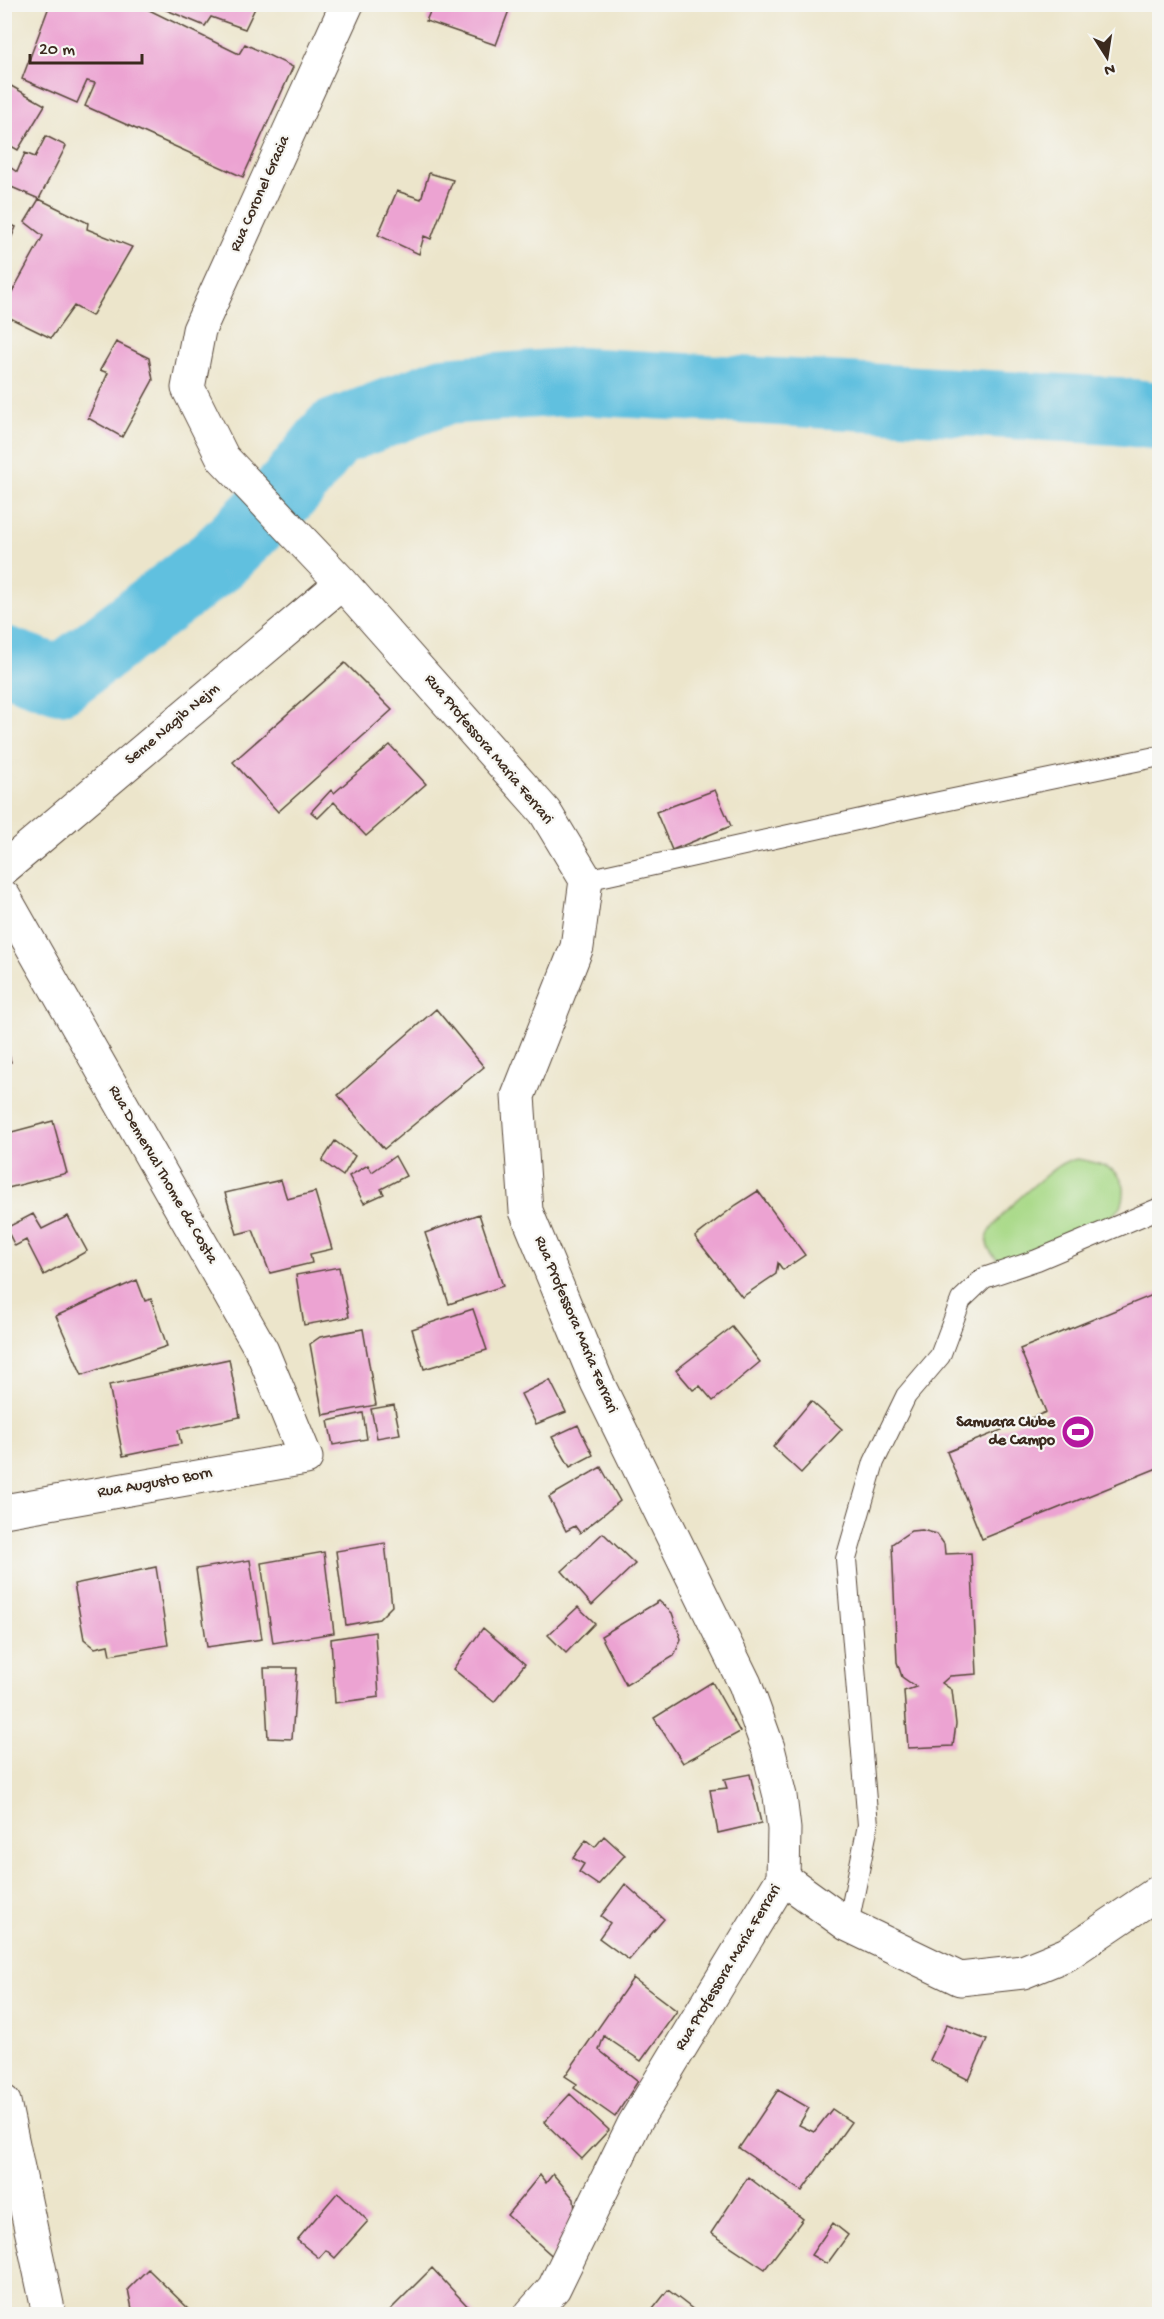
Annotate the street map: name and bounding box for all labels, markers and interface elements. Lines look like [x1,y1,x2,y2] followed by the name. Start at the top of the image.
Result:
[30,27,142,65] scale bar
[1077,27,1137,87] north arrow
[39,40,75,61] text: 20 m
[1102,58,1116,79] text: N
[227,132,296,255] street label: Rua Coronel Gracia
[419,671,557,829] street label: Rua Professora Maria Ferrari
[122,679,225,770] street label: Seme Nagib Nejm
[103,1083,221,1268] street label: Rua Demerval Thome da Costa
[529,1234,621,1416] street label: Rua Professora Maria Ferrari
[956,1414,1056,1451] place label: Samuara Clube de Campo
[1060,1414,1096,1450] sports icon: Samuara Clube de Campo
[96,1464,214,1503] street label: Rua Augusto Born
[672,1881,786,2055] street label: Rua Professora Maria Ferrari

